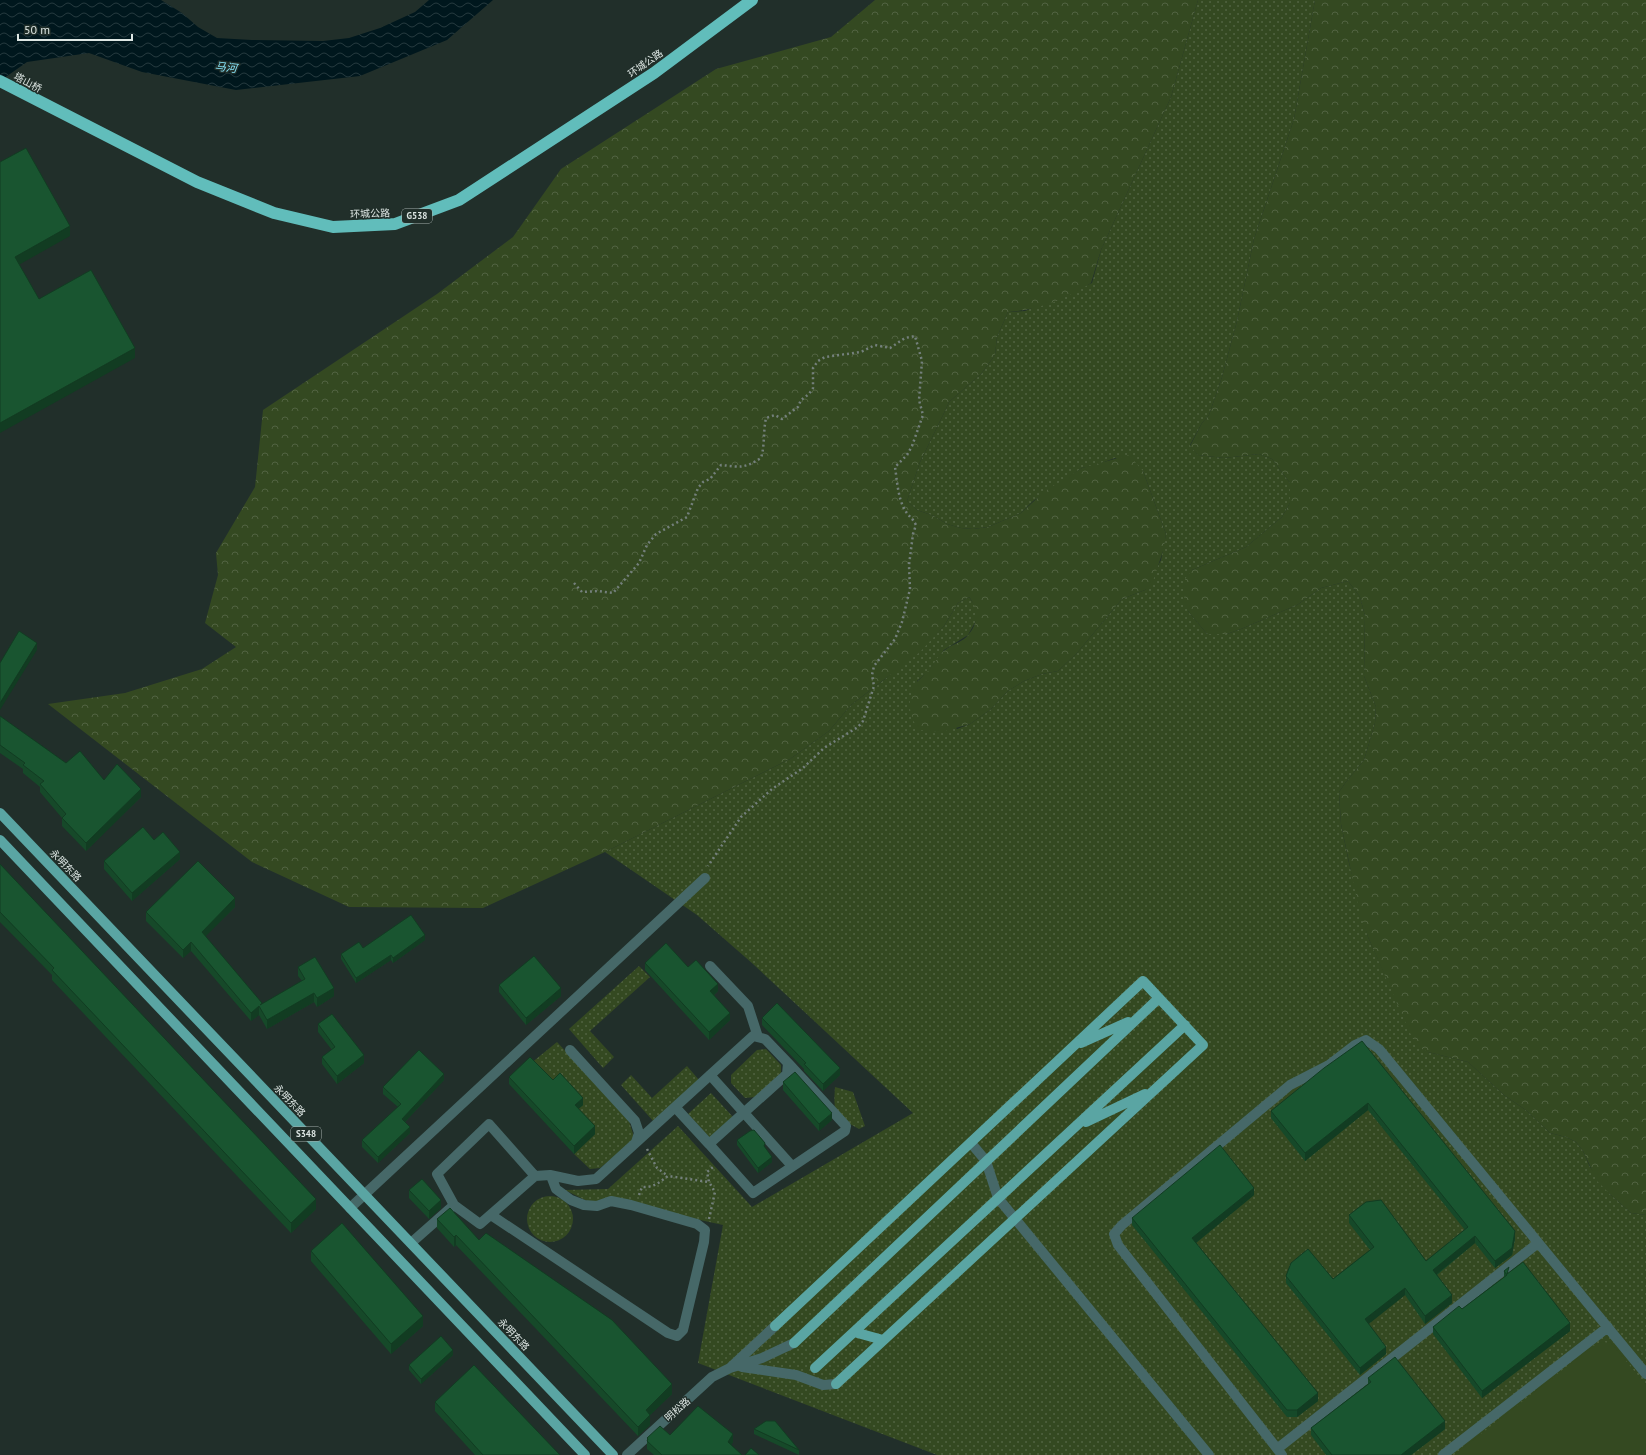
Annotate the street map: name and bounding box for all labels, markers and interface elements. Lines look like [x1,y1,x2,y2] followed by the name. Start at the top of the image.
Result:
[18,16,132,42] scale bar
[24,22,50,37] text: 50 m
[625,47,665,80] street label: 环城公路
[214,59,240,76] water label: 马河
[11,70,44,95] street label: 塔山桥
[350,206,390,221] street label: 环城公路
[402,209,432,223] road number: G538
[47,846,84,884] street label: 永明东路
[271,1081,308,1119] street label: 永明东路
[291,1127,321,1141] road number: S348
[495,1315,532,1353] street label: 永明东路
[662,1395,693,1424] street label: 明松路

